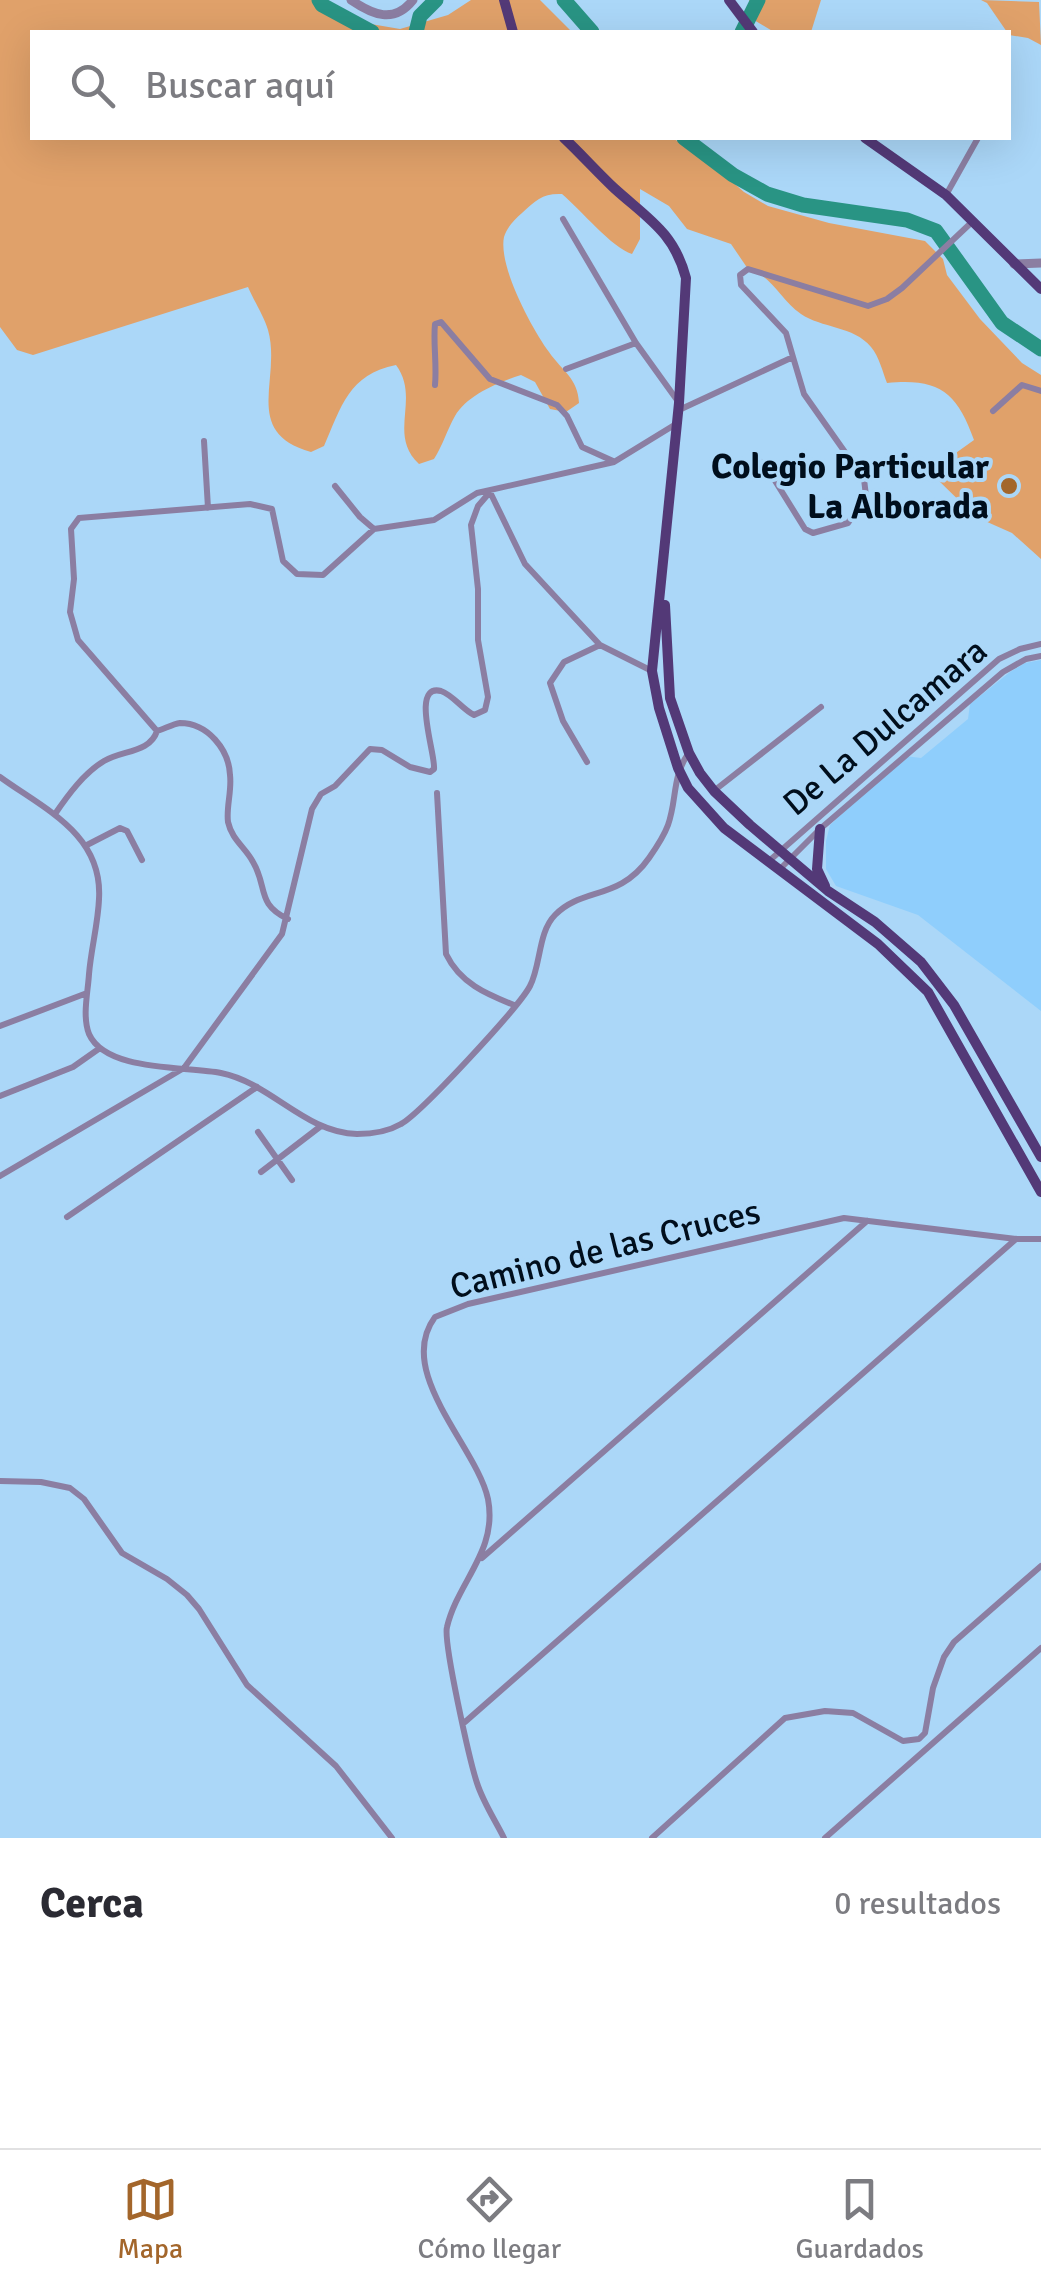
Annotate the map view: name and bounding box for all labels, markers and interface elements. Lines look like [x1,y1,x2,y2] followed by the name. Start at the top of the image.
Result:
[30,30,1011,140] search box
[65,58,120,113] icon: search
[145,62,335,109] text: Buscar aquí
[711,445,989,528] place label: Colegio Particular La Alborada
[998,475,1020,497] marker: Colegio Particular La Alborada
[774,629,996,825] street label: De La Dulcamara
[445,1190,765,1308] street label: Camino de las Cruces
[40,1878,144,1929] text: Cerca
[834,1884,1001,1923] text: 0 resultados
[117,2172,183,2266] tab: Mapa
[418,2172,561,2266] tab: Cómo llegar
[796,2172,924,2266] tab: Guardados

